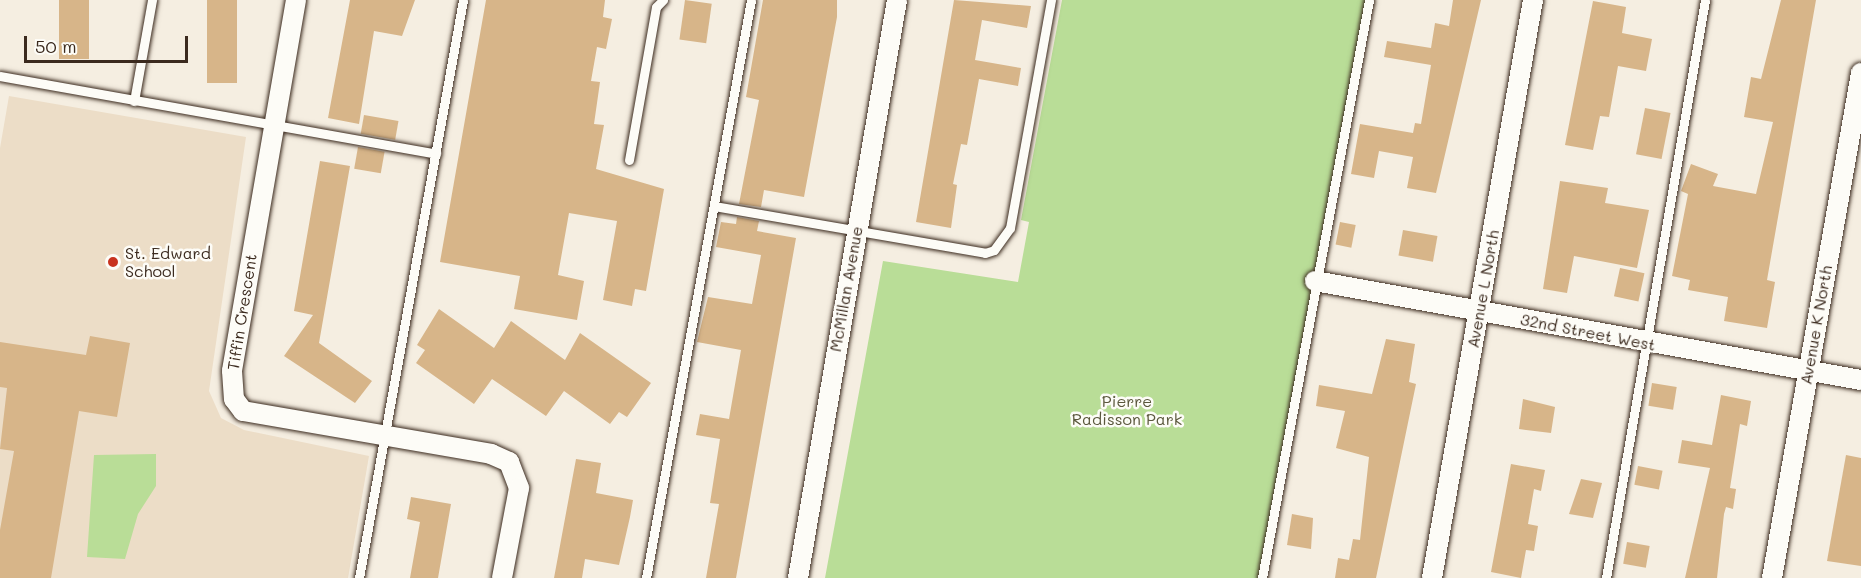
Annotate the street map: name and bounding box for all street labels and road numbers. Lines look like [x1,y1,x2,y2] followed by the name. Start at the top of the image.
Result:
[826,225,866,353] street label: McMillan Avenue
[1463,229,1503,349] street label: Avenue L North
[223,252,261,372] street label: Tiffin Crescent
[1796,264,1836,386] street label: Avenue K North
[1519,309,1657,355] street label: 32nd Street West

